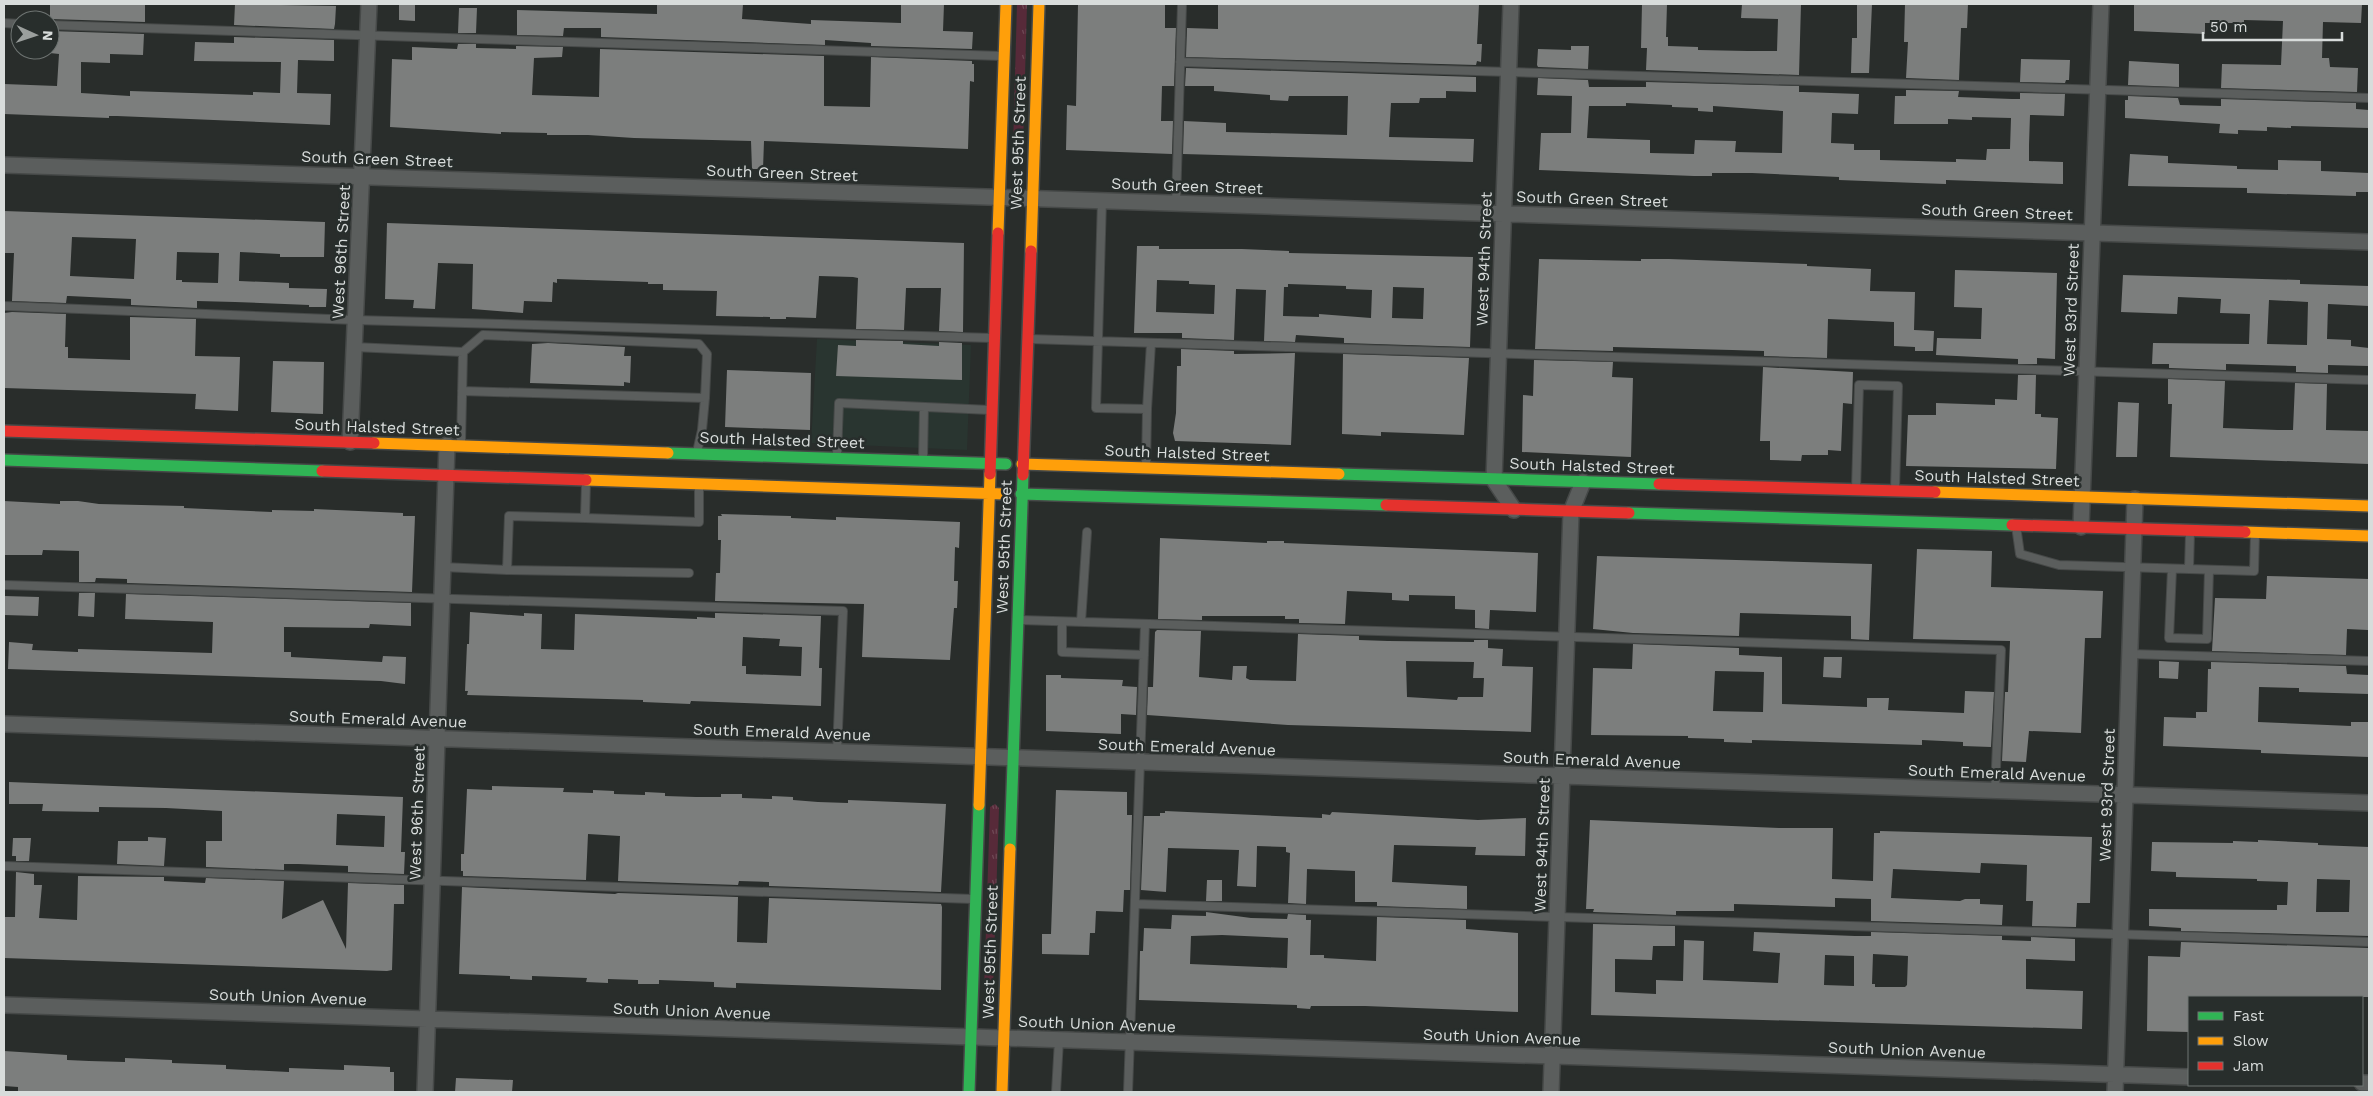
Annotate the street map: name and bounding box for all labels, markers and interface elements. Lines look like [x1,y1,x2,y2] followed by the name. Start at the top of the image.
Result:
[10,10,60,60] north arrow
[2203,10,2342,42] scale bar
[2210,18,2247,36] text: 50 m
[40,30,56,41] text: N
[1006,75,1030,210] street label: West 95th Street
[301,147,453,171] street label: South Green Street
[706,161,858,185] street label: South Green Street
[1111,174,1263,198] street label: South Green Street
[328,184,354,320] street label: West 96th Street
[1516,187,1668,211] street label: South Green Street
[1472,191,1496,327] street label: West 94th Street
[1921,200,2073,224] street label: South Green Street
[2059,243,2083,377] street label: West 93rd Street
[294,415,460,439] street label: South Halsted Street
[699,428,865,452] street label: South Halsted Street
[1104,441,1270,465] street label: South Halsted Street
[1509,454,1675,478] street label: South Halsted Street
[1914,466,2080,490] street label: South Halsted Street
[992,479,1016,614] street label: West 95th Street
[289,706,467,732] street label: South Emerald Avenue
[693,719,871,745] street label: South Emerald Avenue
[2095,728,2119,862] street label: West 93rd Street
[1098,734,1276,760] street label: South Emerald Avenue
[405,745,429,881] street label: West 96th Street
[1503,747,1681,773] street label: South Emerald Avenue
[1908,760,2086,786] street label: South Emerald Avenue
[1530,777,1554,913] street label: West 94th Street
[978,884,1002,1019] street label: West 95th Street
[209,985,367,1009] street label: South Union Avenue
[2188,996,2363,1086] legend
[613,999,771,1023] street label: South Union Avenue
[2233,1007,2265,1025] text: Fast
[1018,1012,1176,1036] street label: South Union Avenue
[1423,1025,1581,1049] street label: South Union Avenue
[2233,1032,2269,1050] text: Slow
[1828,1038,1986,1062] street label: South Union Avenue
[2233,1057,2264,1075] text: Jam

